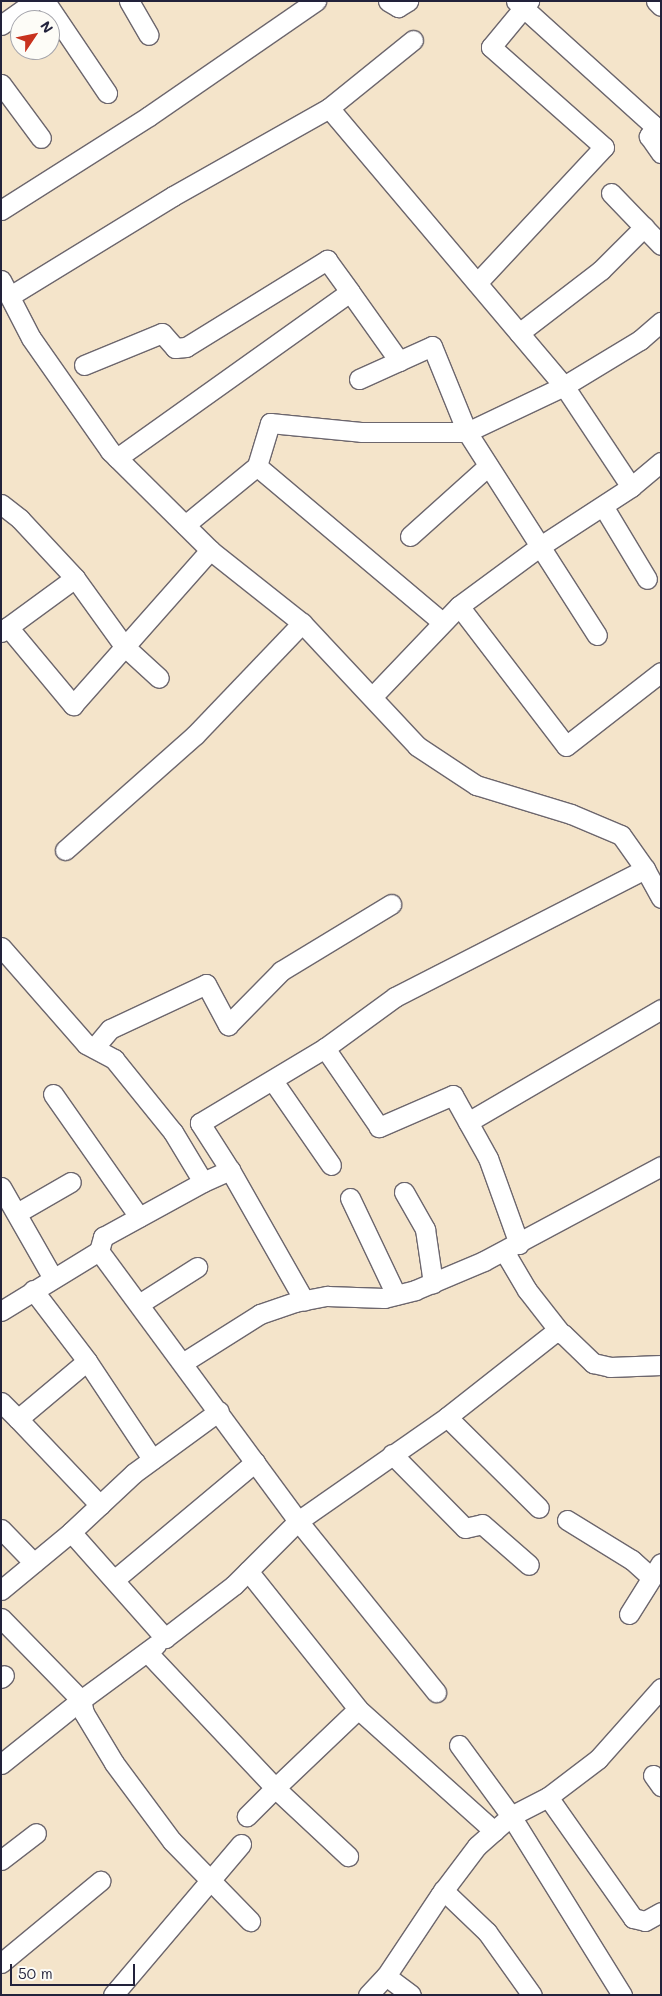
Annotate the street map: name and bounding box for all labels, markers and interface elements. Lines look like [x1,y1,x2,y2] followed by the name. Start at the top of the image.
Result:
[10,10,60,60] north arrow
[36,17,58,37] text: N
[12,1954,138,1986] scale bar
[18,1963,53,1983] text: 50 m

